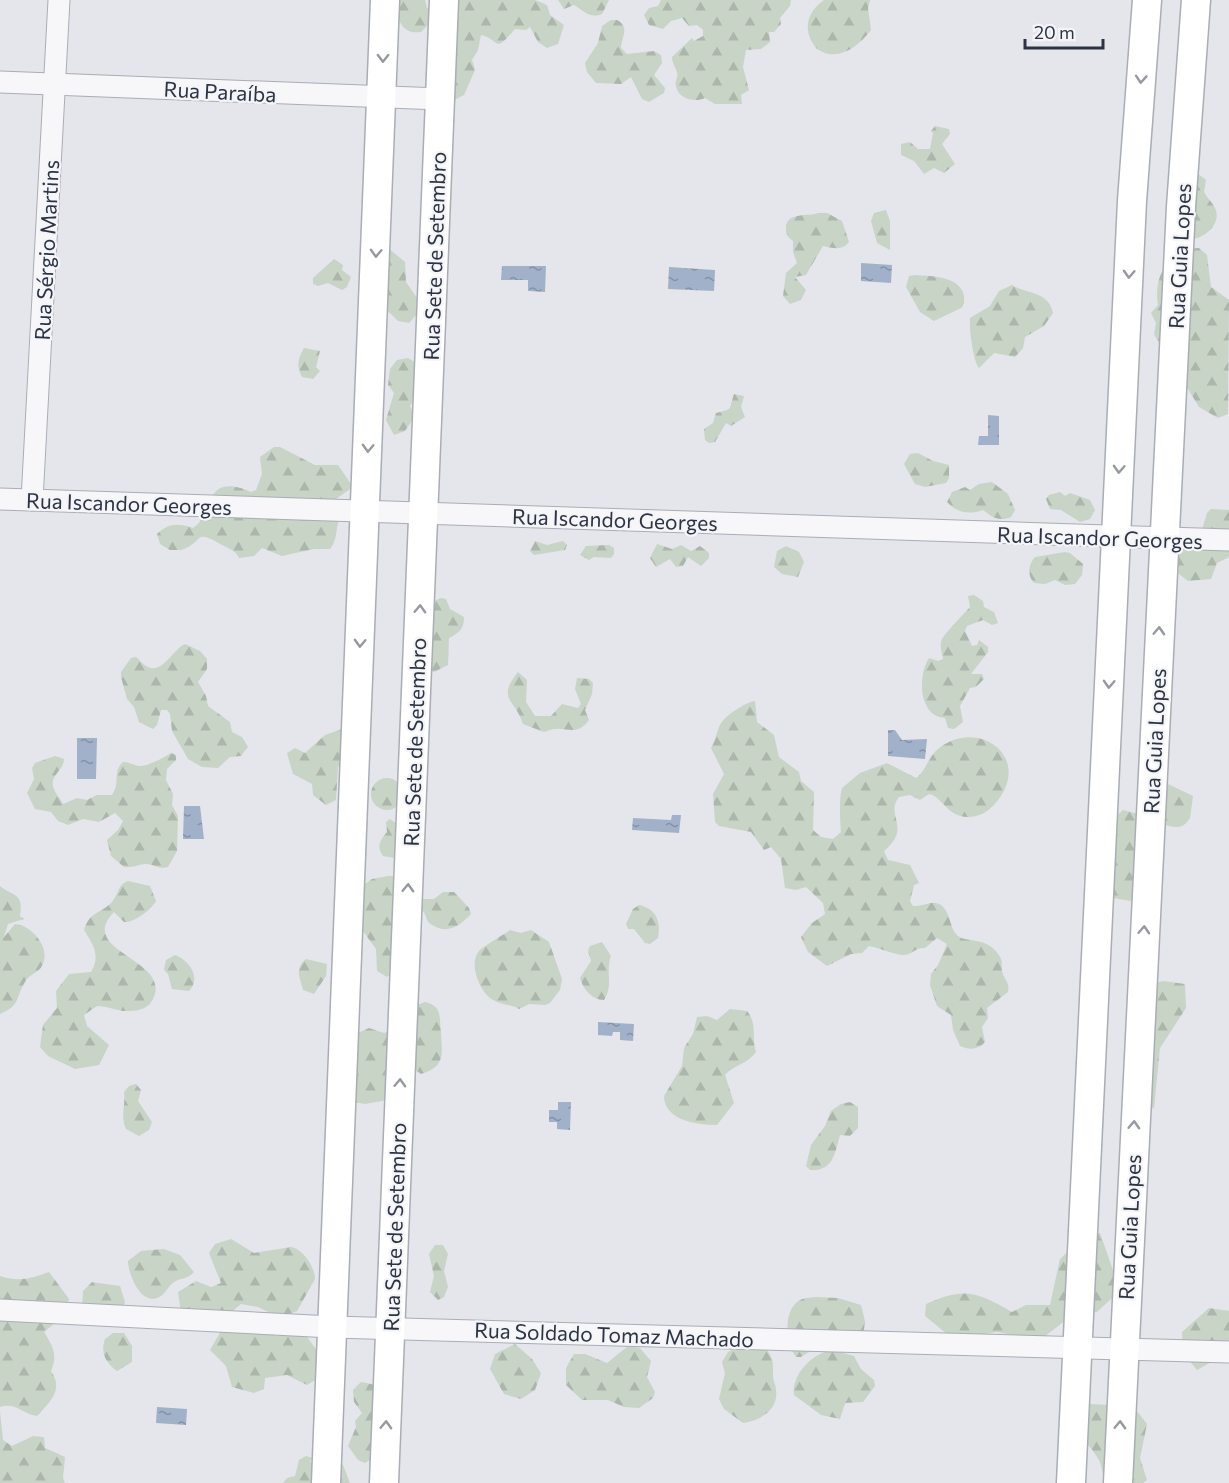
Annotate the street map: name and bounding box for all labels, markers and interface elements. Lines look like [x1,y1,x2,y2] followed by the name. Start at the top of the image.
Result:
[1025,12,1103,50] scale bar
[1034,21,1075,43] text: 20 m
[377,54,390,63] one-way arrow
[1135,75,1148,84] one-way arrow
[163,76,277,106] street label: Rua Paraíba
[418,151,450,361] street label: Rua Sete de Setembro
[29,159,63,341] street label: Rua Sérgio Martins
[1163,183,1195,329] street label: Rua Guia Lopes
[369,249,382,258] one-way arrow
[1122,269,1135,278] one-way arrow
[361,444,374,453] one-way arrow
[1113,464,1126,473] one-way arrow
[26,487,232,519] street label: Rua Iscandor Georges
[512,503,718,535] street label: Rua Iscandor Georges
[997,521,1203,553] street label: Rua Iscandor Georges
[413,605,426,614] one-way arrow
[1153,626,1166,635] one-way arrow
[398,637,430,847] street label: Rua Sete de Setembro
[353,639,366,648] one-way arrow
[1138,668,1170,814] street label: Rua Guia Lopes
[1103,680,1116,689] one-way arrow
[402,883,415,892] one-way arrow
[1138,926,1151,935] one-way arrow
[394,1078,407,1087] one-way arrow
[1128,1120,1141,1129] one-way arrow
[378,1122,410,1332] street label: Rua Sete de Setembro
[1113,1154,1145,1300] street label: Rua Guia Lopes
[474,1317,754,1351] street label: Rua Soldado Tomaz Machado
[380,1420,393,1429] one-way arrow
[1114,1420,1127,1429] one-way arrow

